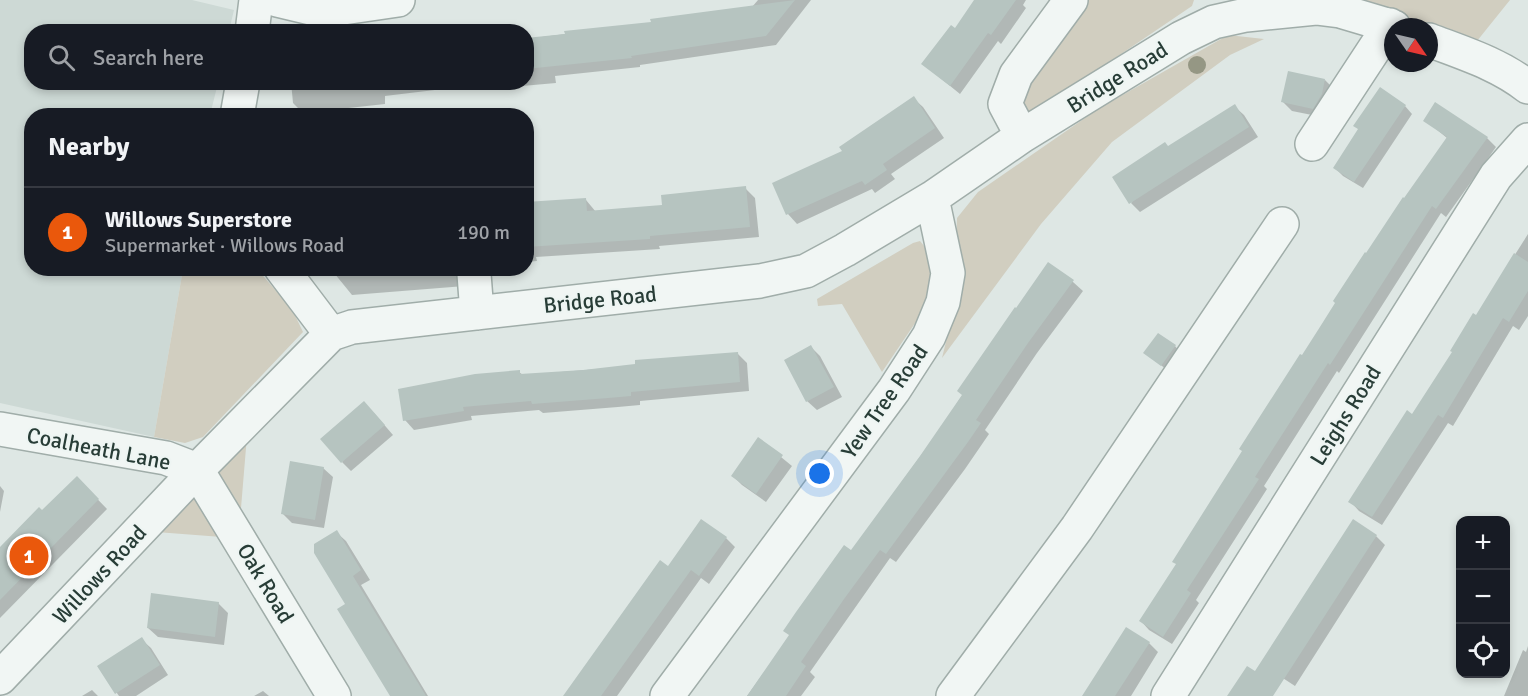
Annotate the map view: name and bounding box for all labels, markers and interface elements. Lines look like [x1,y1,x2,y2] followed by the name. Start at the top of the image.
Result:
[1384,18,1438,72] north arrow
[24,24,534,90] search box
[1062,36,1173,119] street label: Bridge Road
[45,41,78,74] icon: search
[93,44,204,71] text: Search here
[48,131,129,163] text: Nearby
[105,206,292,233] text: Willows Superstore
[62,220,73,245] text: 1
[457,220,510,245] text: 190 m
[105,233,344,258] text: Supermarket · Willows Road
[542,280,658,319] street label: Bridge Road
[835,339,934,463] street label: Yew Tree Road
[1304,360,1387,470] street label: Leighs Road
[25,421,173,476] street label: Coalheath Lane
[805,459,834,488] your location
[1456,516,1510,678] map controls
[1456,516,1510,570] button: +
[47,519,152,630] street label: Willows Road
[9,534,48,578] pin: 1
[231,538,300,628] street label: Oak Road
[1456,570,1510,624] button: −
[1456,624,1510,678] button: locate

